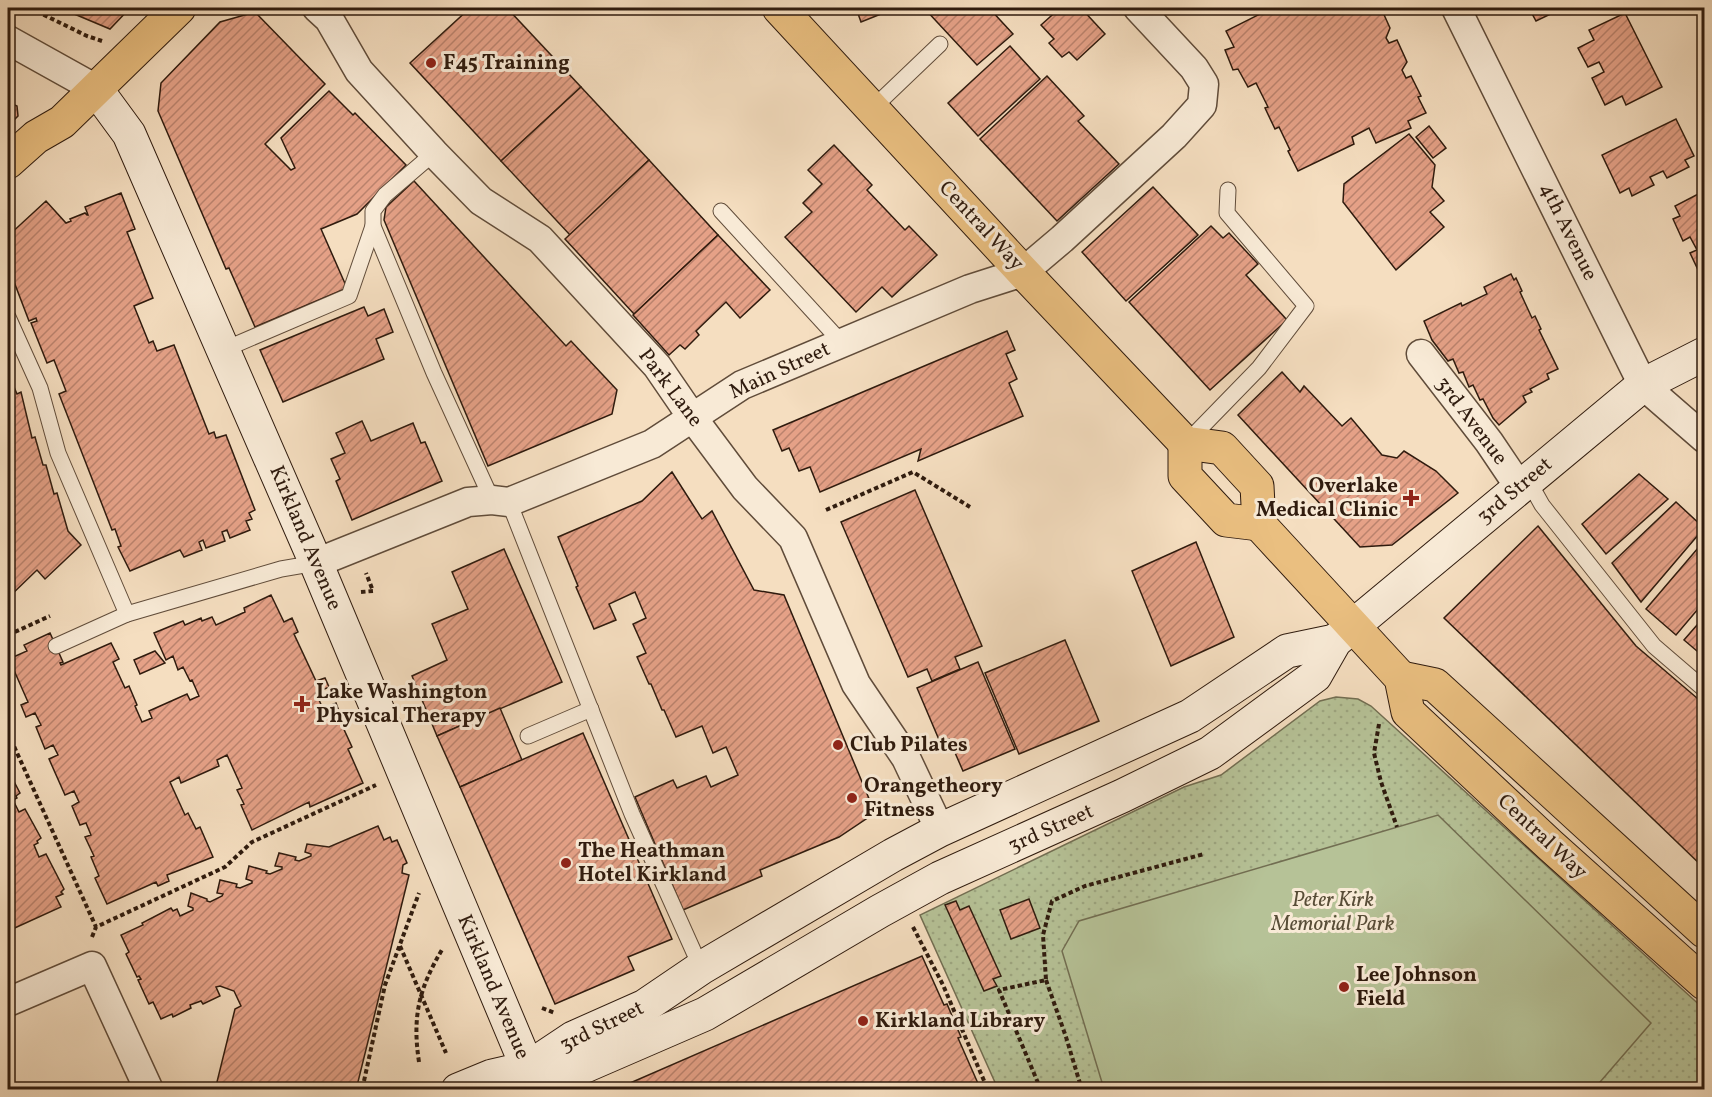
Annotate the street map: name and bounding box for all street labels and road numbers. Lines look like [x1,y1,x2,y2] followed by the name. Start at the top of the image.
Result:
[932,175,1031,278] street label: Central Way
[1532,178,1604,286] street label: 4th Avenue
[725,335,835,407] street label: Main Street
[631,343,709,433] street label: Park Lane
[1428,371,1514,471] street label: 3rd Avenue
[1471,451,1559,531] street label: 3rd Street
[261,461,349,615] street label: Kirkland Avenue
[1491,788,1594,887] street label: Central Way
[1004,797,1098,861] street label: 3rd Street
[449,910,537,1064] street label: Kirkland Avenue
[555,994,649,1060] street label: 3rd Street

